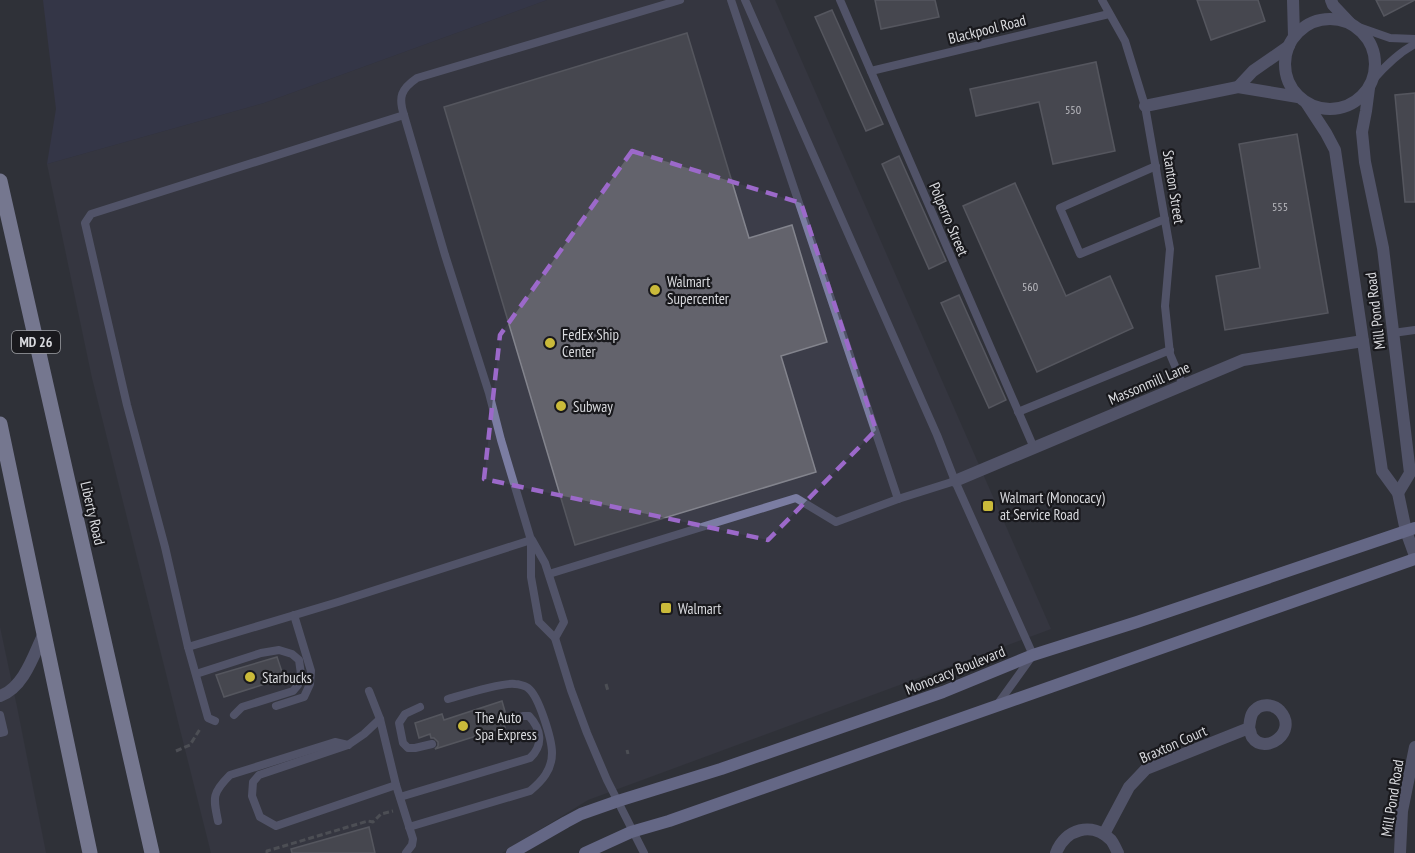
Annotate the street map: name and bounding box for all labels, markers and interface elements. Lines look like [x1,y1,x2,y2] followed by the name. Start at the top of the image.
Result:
[946,10,1028,48] street label: Blackpool Road
[1065,102,1081,117] house number: 550
[1159,149,1189,225] street label: Stanton Street
[925,179,973,259] street label: Polperro Street
[1272,199,1288,214] house number: 555
[1361,271,1389,351] street label: Mill Pond Road
[667,272,730,308] place label: Walmart Supercenter
[1022,279,1038,294] house number: 560
[648,283,662,297] marker: Walmart Supercenter
[562,325,619,361] place label: FedEx Ship Center
[12,331,60,353] road number: MD 26
[543,336,557,350] marker: FedEx Ship Center
[1105,357,1193,409] street label: Massonmill Lane
[573,397,613,416] place label: Subway
[554,399,568,413] marker: Subway
[76,479,110,547] street label: Liberty Road
[1000,488,1105,524] place label: Walmart (Monocacy) at Service Road
[981,499,995,513] marker: Walmart (Monocacy) at Service Road
[678,599,721,618] place label: Walmart
[659,601,673,615] marker: Walmart
[902,641,1008,699] street label: Monocacy Boulevard
[262,668,312,687] place label: Starbucks
[243,670,257,684] marker: Starbucks
[475,708,537,744] place label: The Auto Spa Express
[456,719,470,733] marker: The Auto Spa Express
[1136,721,1210,767] street label: Braxton Court
[1377,758,1407,838] street label: Mill Pond Road

